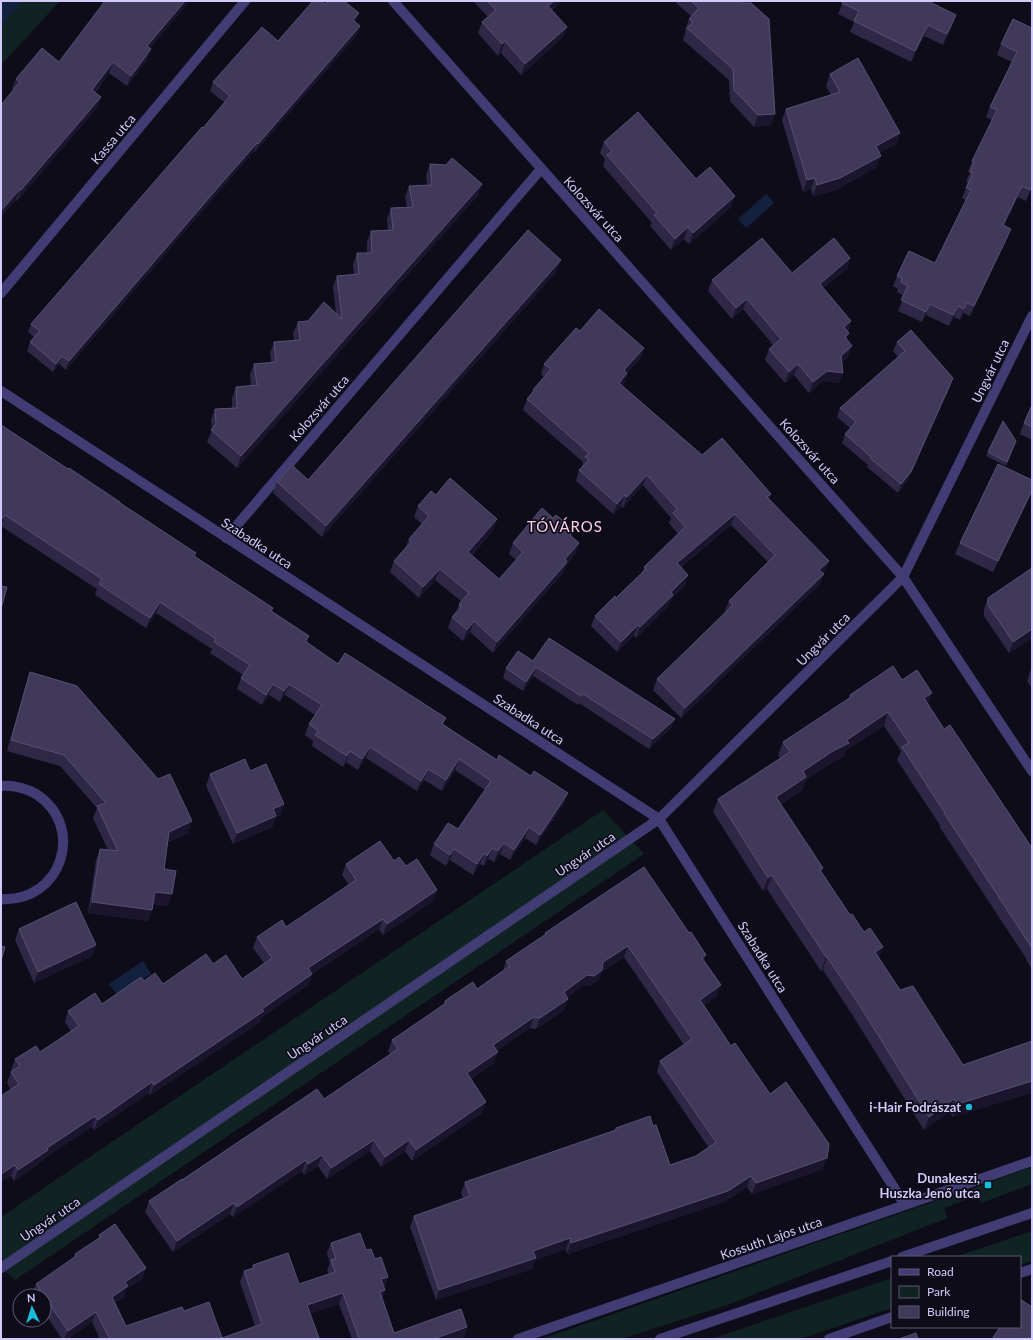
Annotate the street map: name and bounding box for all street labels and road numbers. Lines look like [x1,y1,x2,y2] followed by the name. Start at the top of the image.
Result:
[87,111,139,167] street label: Kassa utca
[560,173,628,245] street label: Kolozsvár utca
[968,337,1012,405] street label: Ungvár utca
[286,372,352,444] street label: Kolozsvár utca
[776,415,844,487] street label: Kolozsvár utca
[219,514,295,572] street label: Szabadka utca
[793,609,853,669] street label: Ungvár utca
[491,690,567,748] street label: Szabadka utca
[552,828,618,880] street label: Ungvár utca
[735,918,791,996] street label: Szabadka utca
[284,1011,350,1063] street label: Ungvár utca
[17,1193,83,1245] street label: Ungvár utca
[718,1213,824,1263] street label: Kossuth Lajos utca

